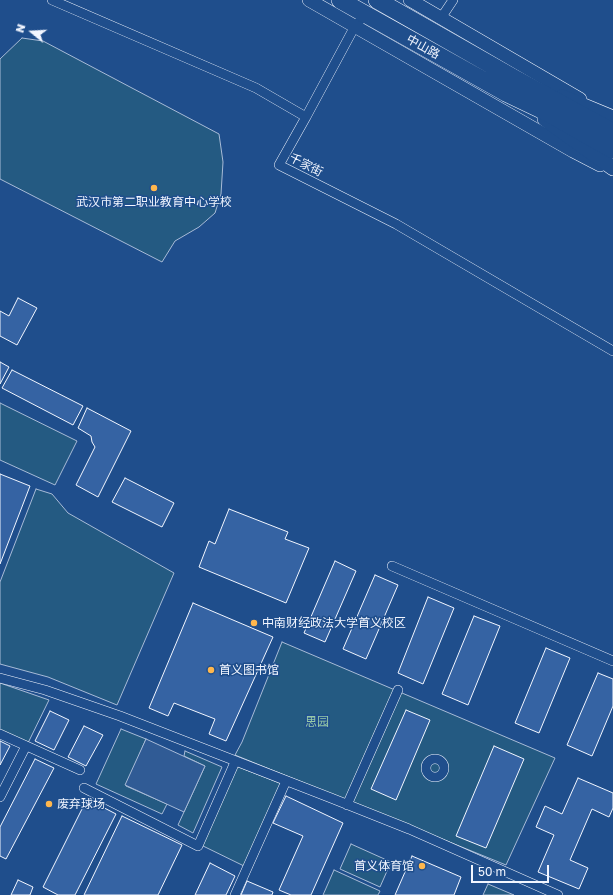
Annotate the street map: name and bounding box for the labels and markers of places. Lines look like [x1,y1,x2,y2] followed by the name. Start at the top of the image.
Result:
[149,183,159,193] marker: 武汉市第二职业教育中心学校
[76,195,232,209] place label: 武汉市第二职业教育中心学校
[262,616,406,630] place label: 中南财经政法大学首义校区
[249,618,259,628] marker: 中南财经政法大学首义校区
[219,663,279,677] place label: 首义图书馆
[206,665,216,675] marker: 首义图书馆
[57,797,105,811] place label: 废弃球场
[44,799,54,809] marker: 废弃球场
[354,859,414,873] place label: 首义体育馆
[417,861,427,871] marker: 首义体育馆

